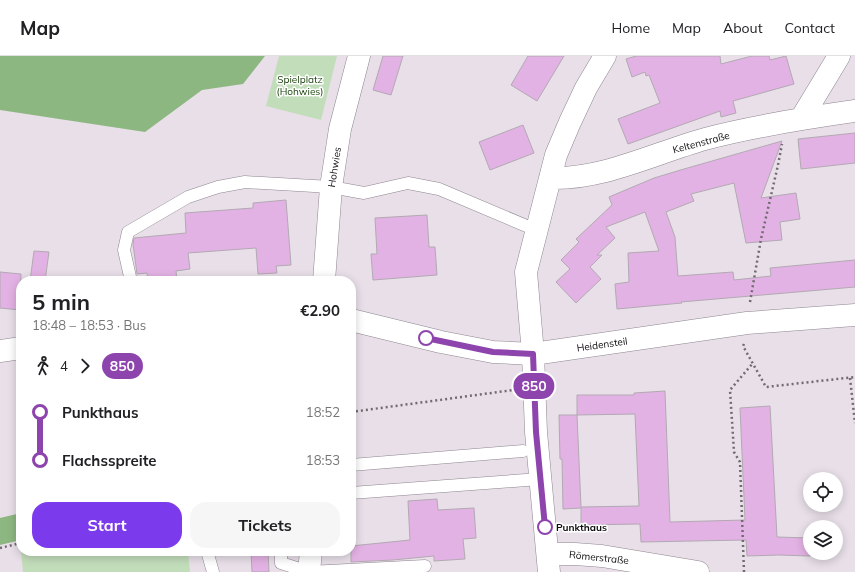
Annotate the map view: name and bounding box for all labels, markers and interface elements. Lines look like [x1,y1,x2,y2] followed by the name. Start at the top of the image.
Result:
[20,16,60,40] text: Map
[611,19,650,37] text: Home
[672,19,701,37] text: Map
[723,19,763,37] text: About
[785,19,835,37] text: Contact
[276,73,324,98] park label: Spielplatz (Hohwies)
[671,129,731,156] street label: Keltenstraße
[325,146,344,188] street label: Hohwies
[32,288,90,316] text: 5 min
[300,301,340,320] text: €2.90
[32,317,146,333] text: 18:48 – 18:53 · Bus
[418,330,434,346] unlabelled marker
[576,334,628,355] street label: Heidensteil
[32,355,54,377] icon: walk
[74,355,96,377] icon: forward
[110,357,135,375] text: 850
[60,358,68,374] text: 4
[511,373,557,399] line badge: 850
[521,377,547,395] text: 850
[62,403,138,422] text: Punkthaus
[306,404,340,420] text: 18:52
[62,451,156,470] text: Flachsspreite
[306,452,340,468] text: 18:53
[803,472,843,560] map controls
[803,472,843,512] button: locate
[32,502,182,548] button: Start
[190,502,340,548] button: Tickets
[537,519,553,535] marker: Punkthaus
[803,520,843,560] button: layers
[556,521,607,534] place label: Punkthaus
[568,548,630,567] street label: Römerstraße

